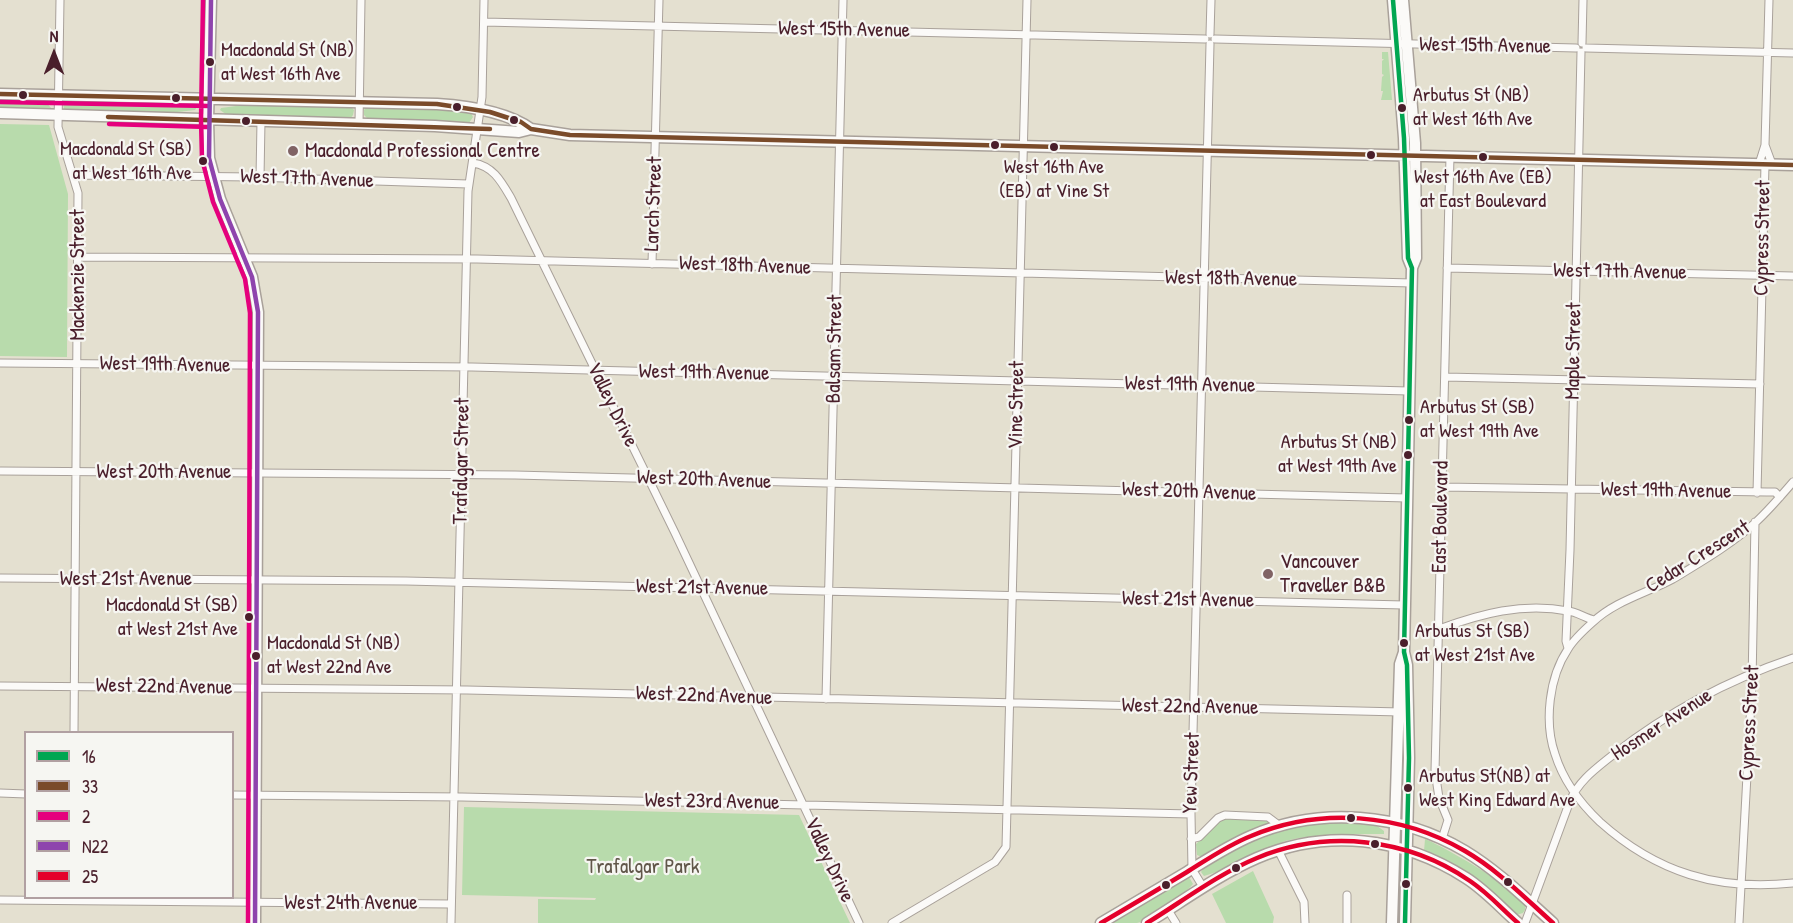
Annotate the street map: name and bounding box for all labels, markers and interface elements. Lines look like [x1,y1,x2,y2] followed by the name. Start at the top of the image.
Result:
[778,16,910,44] street label: West 15th Avenue
[24,24,84,84] north arrow
[50,25,58,47] text: N
[1419,32,1551,60] street label: West 15th Avenue
[221,39,354,86] place label: Macdonald St (NB) at West 16th Ave
[204,56,216,68] marker: Macdonald St (NB) at West 16th Ave
[1413,84,1533,131] place label: Arbutus St (NB) at West 16th Ave
[17,89,29,101] unlabelled marker
[170,92,182,104] unlabelled marker
[451,101,463,113] unlabelled marker
[1396,102,1408,114] marker: Arbutus St (NB) at West 16th Ave
[508,114,520,126] unlabelled marker
[240,115,252,127] unlabelled marker
[60,138,192,185] place label: Macdonald St (SB) at West 16th Ave
[305,138,540,164] place label: Macdonald Professional Centre
[989,139,1001,151] unlabelled marker
[1048,141,1060,153] marker: West 16th Ave (EB) at Vine St
[286,144,300,158] marker: Macdonald Professional Centre
[1365,149,1377,161] unlabelled marker
[1477,151,1489,163] marker: West 16th Ave (EB) at East Boulevard
[197,155,209,167] marker: Macdonald St (SB) at West 16th Ave
[640,156,668,252] street label: Larch Street
[999,156,1109,203] place label: West 16th Ave (EB) at Vine St
[240,164,374,194] street label: West 17th Avenue
[1414,166,1552,213] place label: West 16th Ave (EB) at East Boulevard
[1749,180,1777,296] street label: Cypress Street
[65,209,91,341] street label: Mackenzie Street
[678,251,812,281] street label: West 18th Avenue
[1553,258,1687,286] street label: West 17th Avenue
[1165,265,1297,293] street label: West 18th Avenue
[821,294,849,404] street label: Balsam Street
[1561,302,1587,400] street label: Maple Street
[99,351,231,379] street label: West 19th Avenue
[581,359,643,451] street label: Valley Drive
[638,359,770,387] street label: West 19th Avenue
[1004,361,1030,449] street label: Vine Street
[1124,371,1256,399] street label: West 19th Avenue
[1420,396,1539,443] place label: Arbutus St (SB) at West 19th Ave
[448,397,476,525] street label: Trafalgar Street
[1403,414,1415,426] marker: Arbutus St (SB) at West 19th Ave
[1278,431,1397,478] place label: Arbutus St (NB) at West 19th Ave
[1402,449,1414,461] marker: Arbutus St (NB) at West 19th Ave
[97,459,231,485] street label: West 20th Avenue
[1427,461,1455,573] street label: East Boulevard
[636,465,772,495] street label: West 20th Avenue
[1121,477,1257,507] street label: West 20th Avenue
[1600,477,1732,505] street label: West 19th Avenue
[1641,515,1755,599] street label: Cedar Crescent
[1280,549,1386,599] place label: Vancouver Traveller B&B
[60,566,192,592] street label: West 21st Avenue
[1261,567,1275,581] marker: Vancouver Traveller B&B
[636,574,768,602] street label: West 21st Avenue
[1122,586,1254,614] street label: West 21st Avenue
[106,594,238,641] place label: Macdonald St (SB) at West 21st Ave
[243,611,255,623] marker: Macdonald St (SB) at West 21st Ave
[1415,620,1535,667] place label: Arbutus St (SB) at West 21st Ave
[267,632,400,679] place label: Macdonald St (NB) at West 22nd Ave
[1398,637,1410,649] marker: Arbutus St (SB) at West 21st Ave
[250,650,262,662] marker: Macdonald St (NB) at West 22nd Ave
[1734,665,1766,781] street label: Cypress Street
[95,673,233,701] street label: West 22nd Avenue
[635,681,773,711] street label: West 22nd Avenue
[1607,683,1717,767] street label: Hosmer Avenue
[1121,693,1259,721] street label: West 22nd Avenue
[24,731,234,899] legend
[1178,732,1206,814] street label: Yew Street
[82,744,96,769] text: 16
[1419,765,1575,812] place label: Arbutus St(NB) at West King Edward Ave
[82,774,98,799] text: 33
[1402,782,1414,794] marker: Arbutus St(NB) at West King Edward Ave
[644,788,780,816] street label: West 23rd Avenue
[82,804,90,829] text: 2
[1345,812,1357,824] unlabelled marker
[798,814,860,906] street label: Valley Drive
[82,834,108,859] text: N22
[1369,838,1381,850] unlabelled marker
[586,854,700,880] park label: Trafalgar Park
[1230,862,1242,874] unlabelled marker
[82,864,98,889] text: 25
[1502,876,1514,888] unlabelled marker
[1400,878,1412,890] unlabelled marker
[1160,879,1172,891] unlabelled marker
[284,890,418,916] street label: West 24th Avenue

